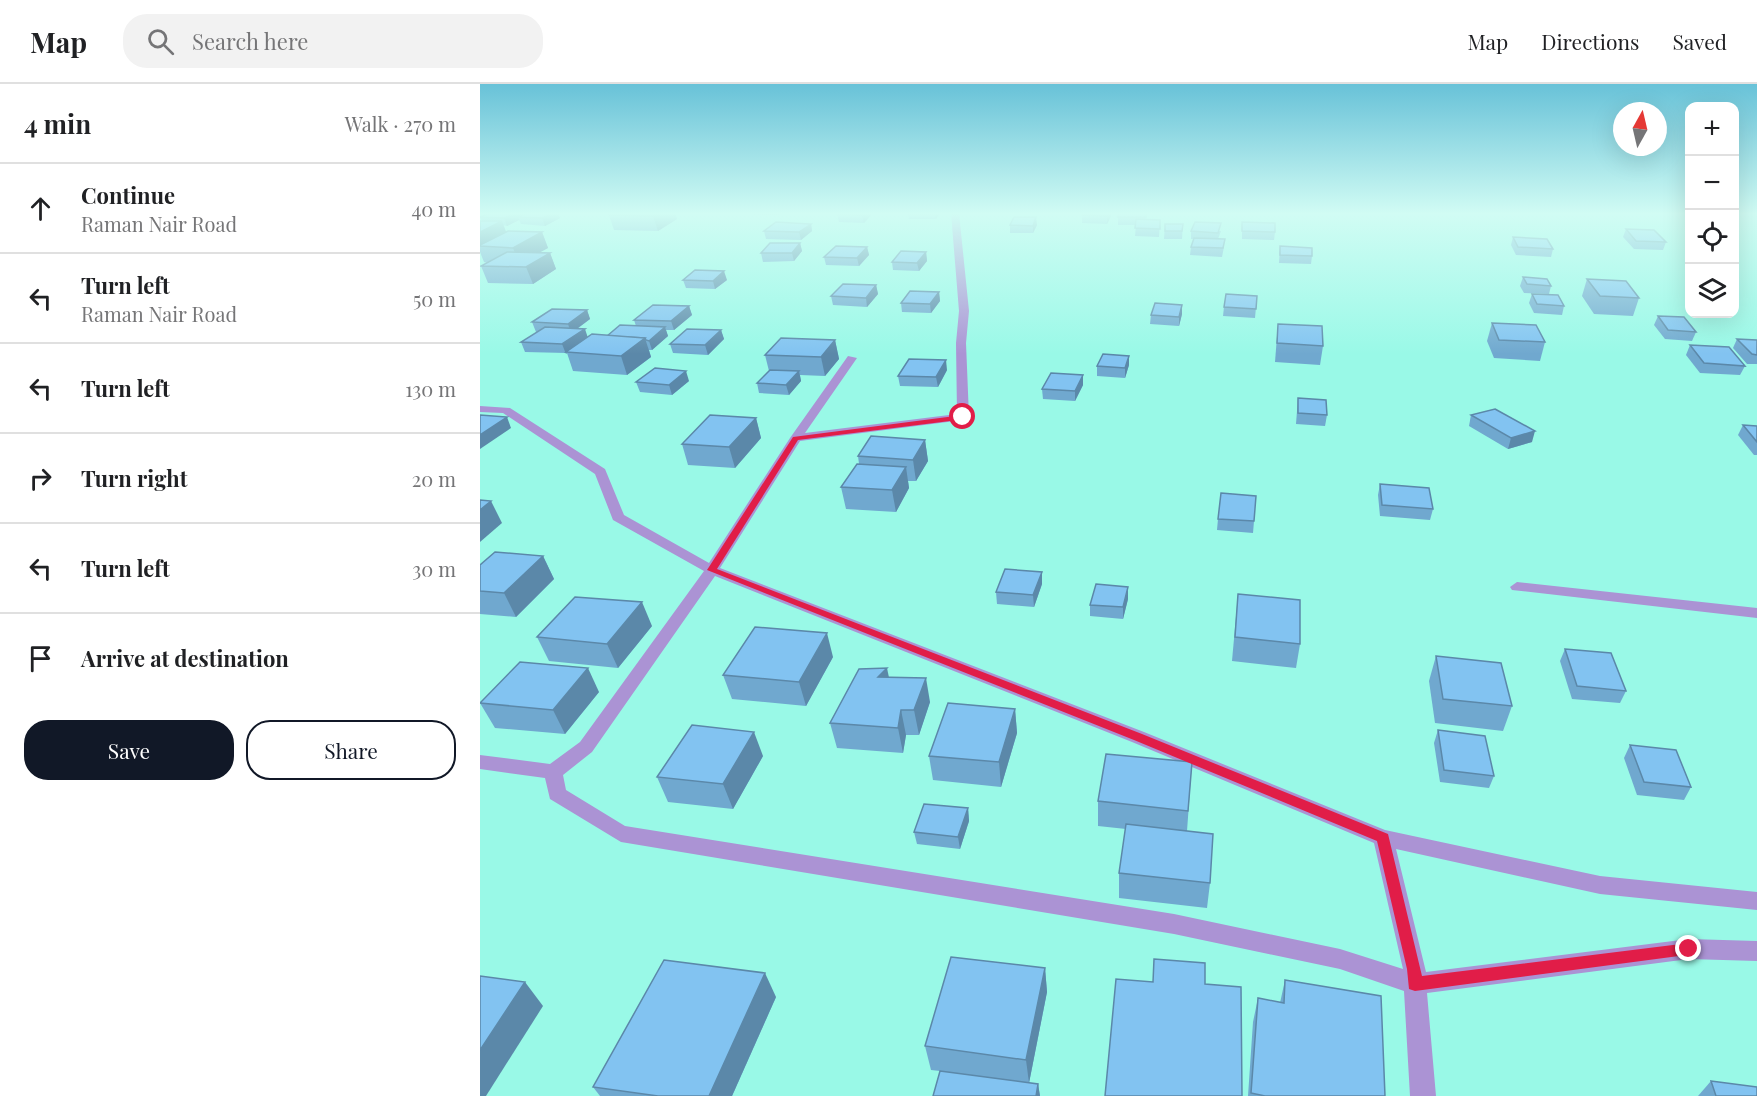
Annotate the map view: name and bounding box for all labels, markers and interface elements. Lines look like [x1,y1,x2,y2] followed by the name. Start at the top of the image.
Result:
[123,14,543,68] search box
[30,23,87,60] text: Map
[144,25,177,58] icon: search
[192,26,308,56] text: Search here
[1467,27,1508,55] text: Map
[1541,27,1639,55] text: Directions
[1672,27,1727,55] text: Saved
[1613,102,1667,156] north arrow
[1685,102,1739,318] map controls
[1685,102,1739,156] button: +
[24,106,91,141] text: 4 min
[345,110,456,137] text: Walk · 270 m
[1685,156,1739,210] button: −
[81,180,175,210] text: Continue
[24,192,57,225] icon: ahead
[411,195,456,222] text: 40 m
[81,210,237,237] text: Raman Nair Road
[1685,210,1739,264] button: locate
[1685,264,1739,318] button: layers
[81,270,170,300] text: Turn left
[24,282,57,315] icon: left
[413,285,456,312] text: 50 m
[81,300,237,327] text: Raman Nair Road
[24,372,57,405] icon: left
[81,373,170,403] text: Turn left
[405,375,456,402] text: 130 m
[949,403,975,429] route start
[24,462,57,495] icon: right
[81,463,187,493] text: Turn right
[412,465,456,492] text: 20 m
[24,552,57,585] icon: left
[81,553,170,583] text: Turn left
[412,555,456,582] text: 30 m
[24,642,57,675] icon: arrive
[81,643,289,673] text: Arrive at destination
[24,720,234,780] button: Save
[246,720,456,780] button: Share
[1675,935,1701,961] route end

